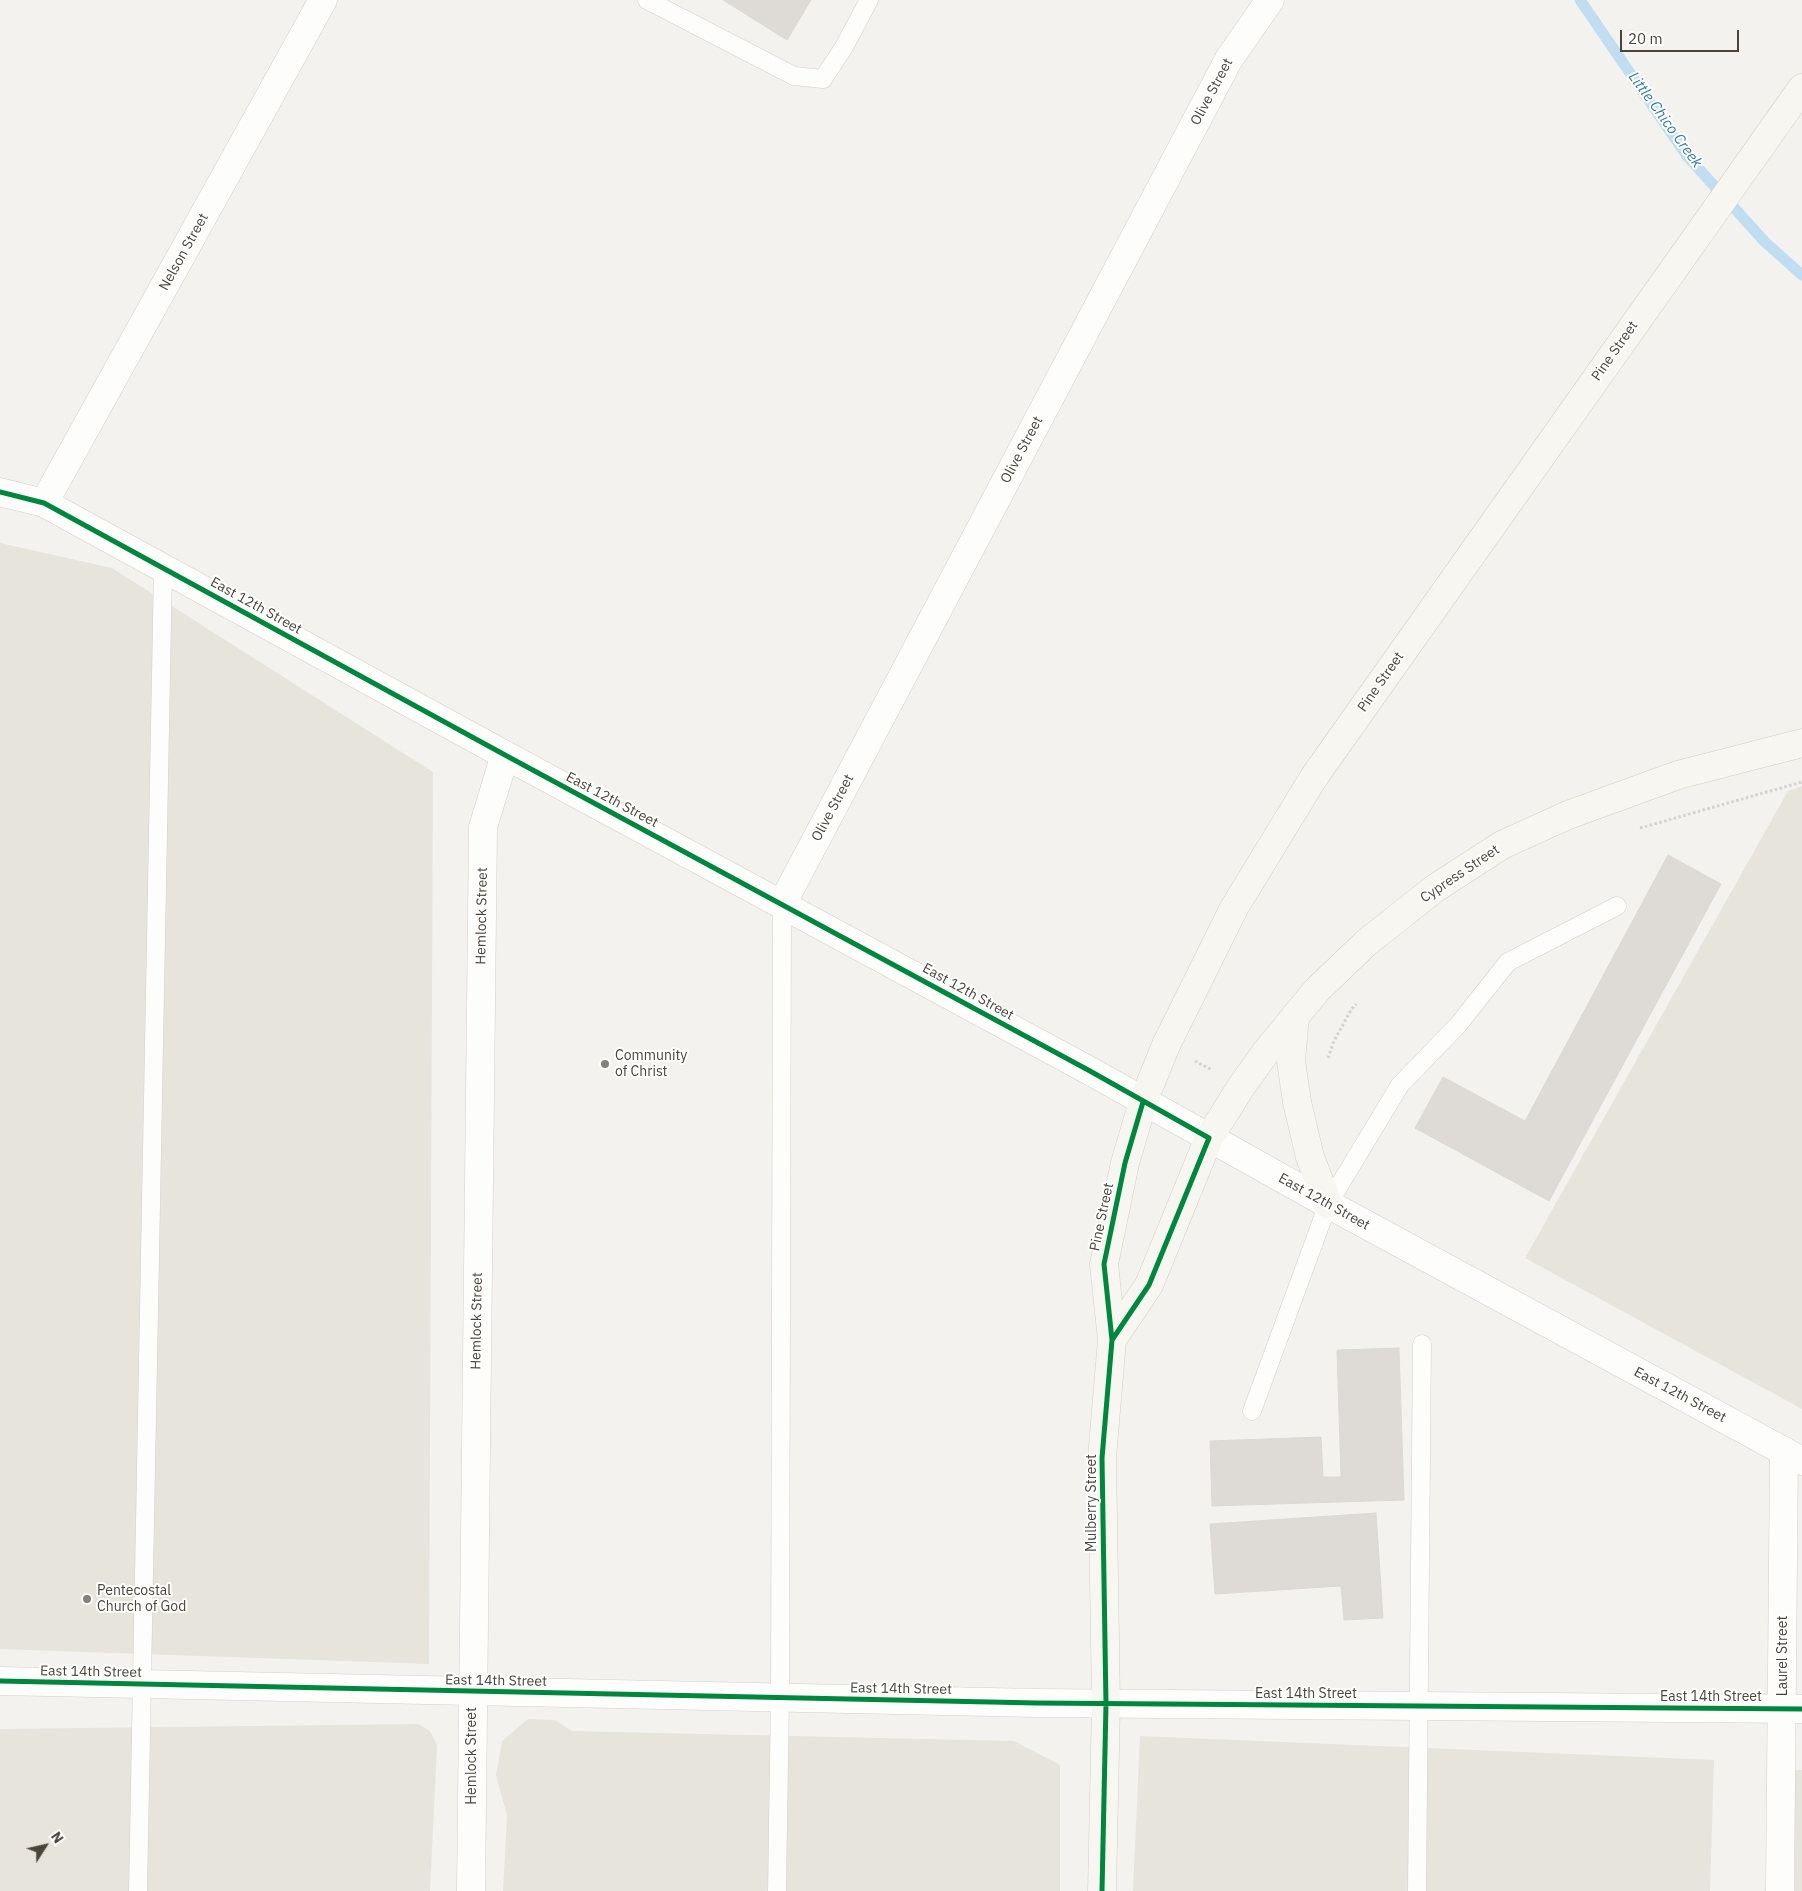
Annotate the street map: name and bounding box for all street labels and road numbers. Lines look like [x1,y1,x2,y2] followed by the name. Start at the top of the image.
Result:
[1187,56,1237,128] street label: Olive Street
[156,210,212,294] street label: Nelson Street
[1588,318,1642,384] street label: Pine Street
[997,414,1047,486] street label: Olive Street
[207,574,305,638] street label: East 12th Street
[1354,649,1408,715] street label: Pine Street
[563,769,661,831] street label: East 12th Street
[808,772,858,844] street label: Olive Street
[1417,841,1503,907] street label: Cypress Street
[473,867,491,965] street label: Hemlock Street
[919,960,1017,1024] street label: East 12th Street
[1275,1170,1373,1234] street label: East 12th Street
[1087,1181,1117,1253] street label: Pine Street
[468,1272,486,1370] street label: Hemlock Street
[1631,1364,1729,1426] street label: East 12th Street
[1084,1454,1100,1552] street label: Mulberry Street
[1775,1616,1791,1696] street label: Laurel Street
[40,1663,142,1681] street label: East 14th Street
[445,1672,547,1690] street label: East 14th Street
[850,1680,952,1698] street label: East 14th Street
[1255,1686,1357,1702] street label: East 14th Street
[1660,1689,1762,1705] street label: East 14th Street
[464,1707,480,1805] street label: Hemlock Street

